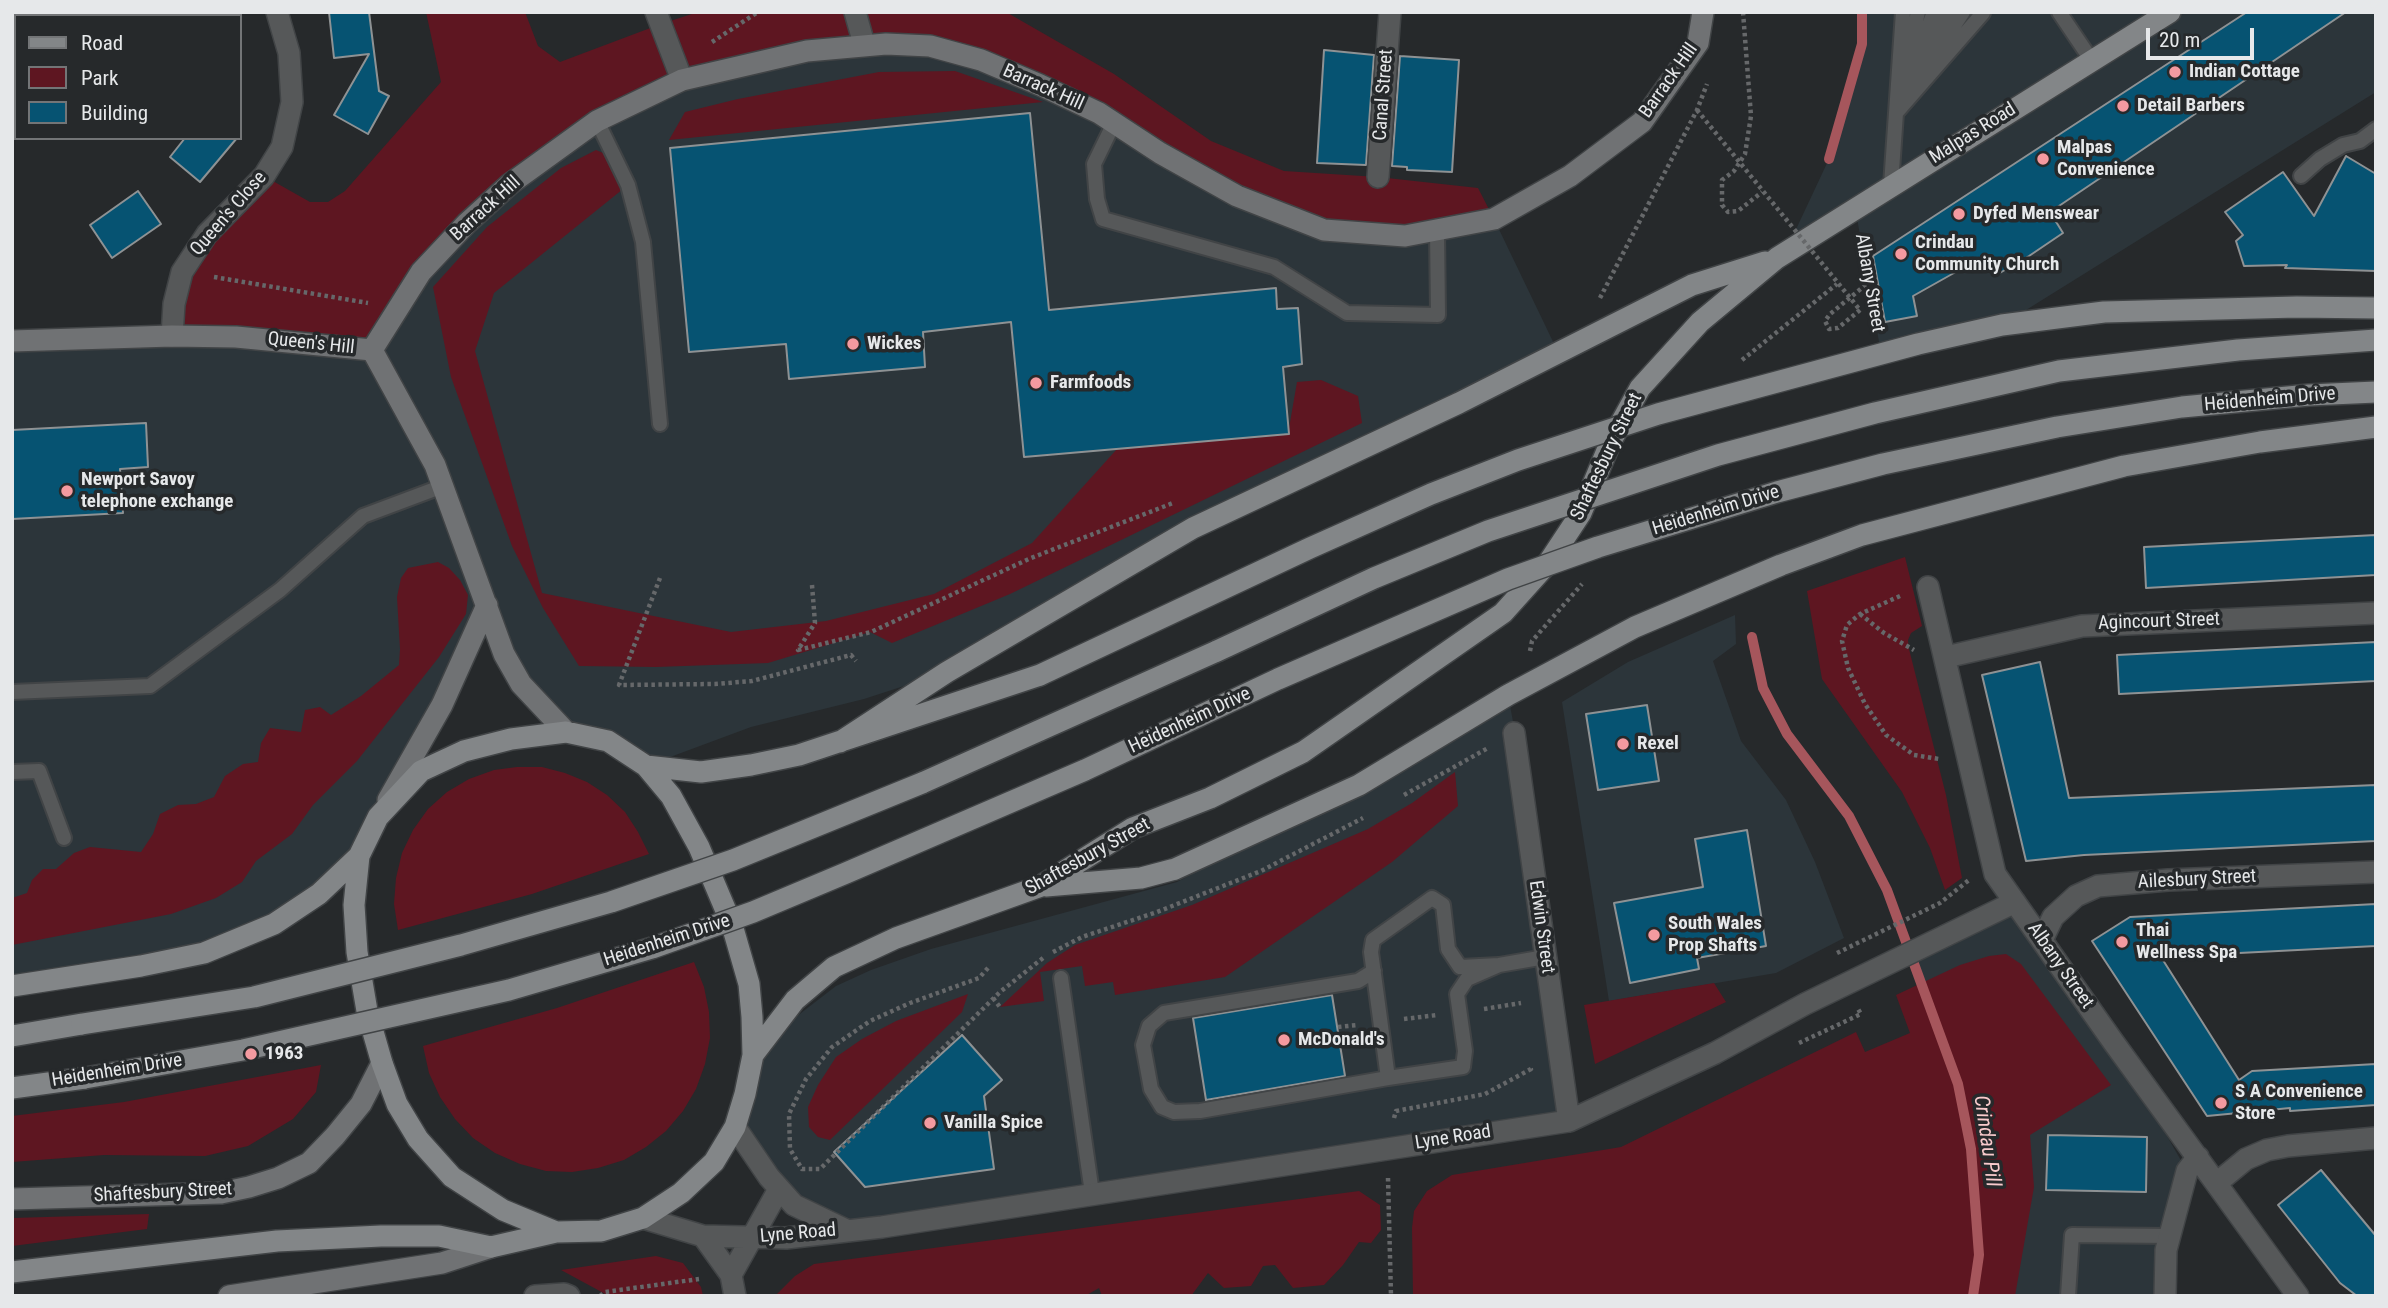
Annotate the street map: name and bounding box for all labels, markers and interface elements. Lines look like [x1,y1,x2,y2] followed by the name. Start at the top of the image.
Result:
[14,14,242,140] legend
[2150,14,2258,58] scale bar
[2159,28,2200,52] text: 20 m
[81,31,123,55] text: Road
[1635,39,1703,123] street label: Barrack Hill
[1369,49,1399,141] street label: Canal Street
[999,60,1087,116] street label: Barrack Hill
[2189,61,2300,83] place label: Indian Cottage
[2167,64,2183,80] marker: Indian Cottage
[81,66,118,90] text: Park
[2137,95,2245,117] place label: Detail Barbers
[2115,98,2131,114] marker: Detail Barbers
[1926,99,2020,169] street label: Malpas Road
[81,101,148,125] text: Building
[2057,137,2155,181] place label: Malpas Convenience
[2035,151,2051,167] marker: Malpas Convenience
[186,167,272,261] street label: Queen's Close
[446,172,526,246] street label: Barrack Hill
[1973,203,2099,225] place label: Dyfed Menswear
[1951,206,1967,222] marker: Dyfed Menswear
[1849,232,1889,334] street label: Albany Street
[1915,232,2059,276] place label: Crindau Community Church
[1893,246,1909,262] marker: Crindau Community Church
[266,328,356,360] street label: Queen's Hill
[867,333,921,355] place label: Wickes
[845,336,861,352] marker: Wickes
[1050,372,1131,394] place label: Farmfoods
[1028,375,1044,391] marker: Farmfoods
[2203,383,2337,417] street label: Heidenheim Drive
[1566,390,1648,524] street label: Shaftesbury Street
[81,469,233,513] place label: Newport Savoy telephone exchange
[1650,481,1782,541] street label: Heidenheim Drive
[59,483,75,499] marker: Newport Savoy telephone exchange
[2098,608,2220,636] street label: Agincourt Street
[1126,683,1254,759] street label: Heidenheim Drive
[1637,733,1679,755] place label: Rexel
[1615,736,1631,752] marker: Rexel
[1022,813,1154,901] street label: Shaftesbury Street
[2137,866,2257,894] street label: Ailesbury Street
[1523,879,1559,975] street label: Edwin Street
[601,910,733,972] street label: Heidenheim Drive
[1668,913,1762,957] place label: South Wales Prop Shafts
[2022,919,2098,1013] street label: Albany Street
[2136,920,2237,964] place label: Thai Wellness Spa
[1646,927,1662,943] marker: South Wales Prop Shafts
[2114,934,2130,950] marker: Thai Wellness Spa
[1298,1029,1385,1051] place label: McDonald's
[1276,1032,1292,1048] marker: McDonald's
[265,1043,303,1065] place label: 1963
[243,1046,259,1062] marker: 1963
[50,1049,184,1093] street label: Heidenheim Drive
[2235,1081,2363,1125] place label: S A Convenience Store
[1967,1094,2005,1188] water label: Crindau Pill
[2213,1095,2229,1111] marker: S A Convenience Store
[944,1112,1043,1134] place label: Vanilla Spice
[922,1115,938,1131] marker: Vanilla Spice
[1414,1121,1492,1155] street label: Lyne Road
[93,1178,233,1208] street label: Shaftesbury Street
[759,1219,837,1249] street label: Lyne Road

